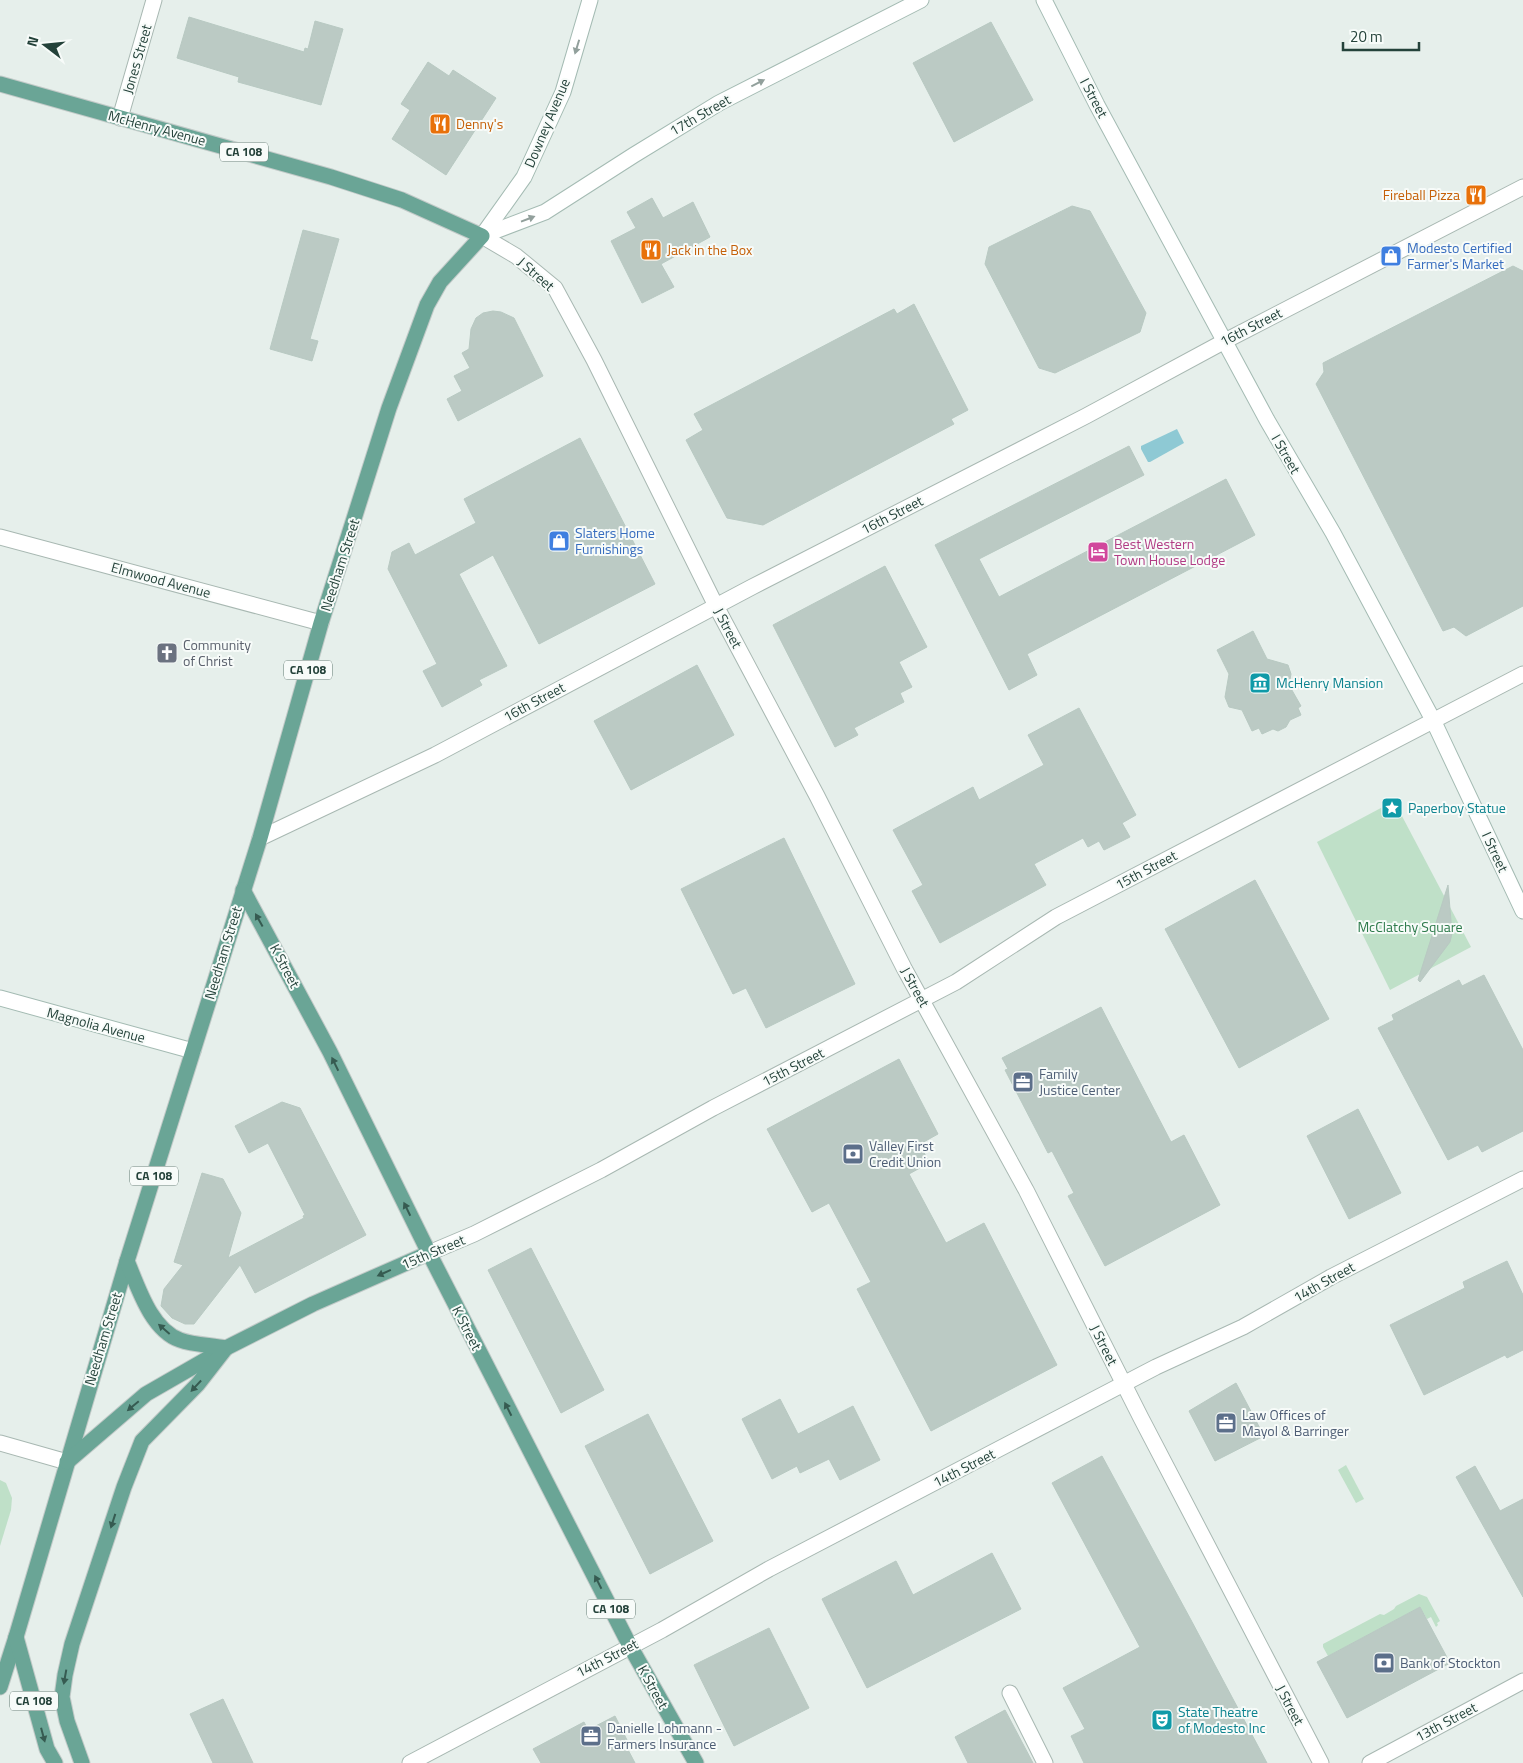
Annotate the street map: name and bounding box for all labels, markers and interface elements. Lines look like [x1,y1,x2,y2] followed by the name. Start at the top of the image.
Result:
[20,20,70,70] north arrow
[1343,20,1419,52] scale bar
[117,21,157,96] street label: Jones Street
[1350,25,1383,48] text: 20 m
[21,34,43,49] text: N
[572,39,580,54] one-way arrow
[1075,74,1114,122] street label: I Street
[518,75,575,171] street label: Downey Avenue
[751,79,765,87] one-way arrow
[665,89,734,140] street label: 17th Street
[106,104,208,151] street label: McHenry Avenue
[428,112,452,136] restaurant icon: Denny's
[456,113,503,134] place label: Denny's
[220,142,268,162] road number: CA 108
[1464,183,1488,207] restaurant icon: Fireball Pizza
[1383,184,1460,205] place label: Fireball Pizza
[521,215,536,223] one-way arrow
[1407,237,1512,274] place label: Modesto Certified Farmer's Market
[639,238,663,262] restaurant icon: Jack in the Box
[667,239,753,260] place label: Jack in the Box
[1379,244,1403,268] shop icon: Modesto Certified Farmer's Market
[513,252,560,296] street label: J Street
[1216,302,1286,351] street label: 16th Street
[1267,430,1306,478] street label: I Street
[857,490,927,539] street label: 16th Street
[315,516,364,614] street label: Needham Street
[575,522,655,559] place label: Slaters Home Furnishings
[547,529,571,553] shop icon: Slaters Home Furnishings
[1114,533,1225,570] place label: Best Western Town House Lodge
[1086,540,1110,564] hotel icon: Best Western Town House Lodge
[109,556,213,603] street label: Elmwood Avenue
[709,604,748,652] street label: J Street
[183,634,251,671] place label: Community of Christ
[155,641,179,665] church icon: Community of Christ
[284,660,332,680] road number: CA 108
[1248,671,1272,695] museum icon: McHenry Mansion
[1276,672,1383,693] place label: McHenry Mansion
[499,676,568,727] street label: 16th Street
[1380,796,1404,820] place icon: Paperboy Statue
[1408,797,1506,818] place label: Paperboy Statue
[1477,828,1514,876] street label: I Street
[1111,844,1180,895] street label: 15th Street
[198,904,247,1002] street label: Needham Street
[255,913,264,927] one-way arrow
[1357,916,1463,937] park label: McClatchy Square
[265,940,306,992] street label: K Street
[896,963,935,1011] street label: J Street
[45,1001,148,1048] street label: Magnolia Avenue
[758,1042,828,1091] street label: 15th Street
[331,1056,339,1071] one-way arrow
[1039,1063,1120,1100] place label: Family Justice Center
[1011,1070,1035,1094] office icon: Family Justice Center
[869,1135,941,1172] place label: Valley First Credit Union
[841,1142,865,1166] bank icon: Valley First Credit Union
[130,1166,178,1186] road number: CA 108
[403,1202,411,1216] one-way arrow
[398,1229,468,1274] street label: 15th Street
[1289,1256,1358,1307] street label: 14th Street
[377,1269,391,1277] one-way arrow
[78,1290,127,1388] street label: Needham Street
[447,1302,488,1354] street label: K Street
[1085,1321,1124,1369] street label: J Street
[158,1323,171,1334] one-way arrow
[190,1380,202,1392] one-way arrow
[127,1400,140,1411] one-way arrow
[504,1402,512,1417] one-way arrow
[1242,1404,1349,1441] place label: Law Offices of Mayol & Barringer
[1214,1411,1238,1435] office icon: Law Offices of Mayol & Barringer
[929,1443,999,1492] street label: 14th Street
[108,1514,116,1529] one-way arrow
[594,1575,602,1589] one-way arrow
[587,1600,635,1618] road number: CA 108
[572,1633,642,1682] street label: 14th Street
[1372,1651,1396,1675] bank icon: Bank of Stockton
[1400,1652,1500,1673] place label: Bank of Stockton
[633,1661,674,1713] street label: K Street
[60,1669,68,1685] one-way arrow
[1271,1681,1310,1729] street label: J Street
[10,1692,58,1710] road number: CA 108
[1411,1696,1480,1747] street label: 13th Street
[1178,1701,1266,1738] place label: State Theatre of Modesto Inc
[1150,1708,1174,1732] theatre icon: State Theatre of Modesto Inc
[607,1717,722,1754] place label: Danielle Lohmann - Farmers Insurance
[579,1724,603,1748] office icon: Danielle Lohmann - Farmers Insurance
[39,1727,47,1742] one-way arrow

